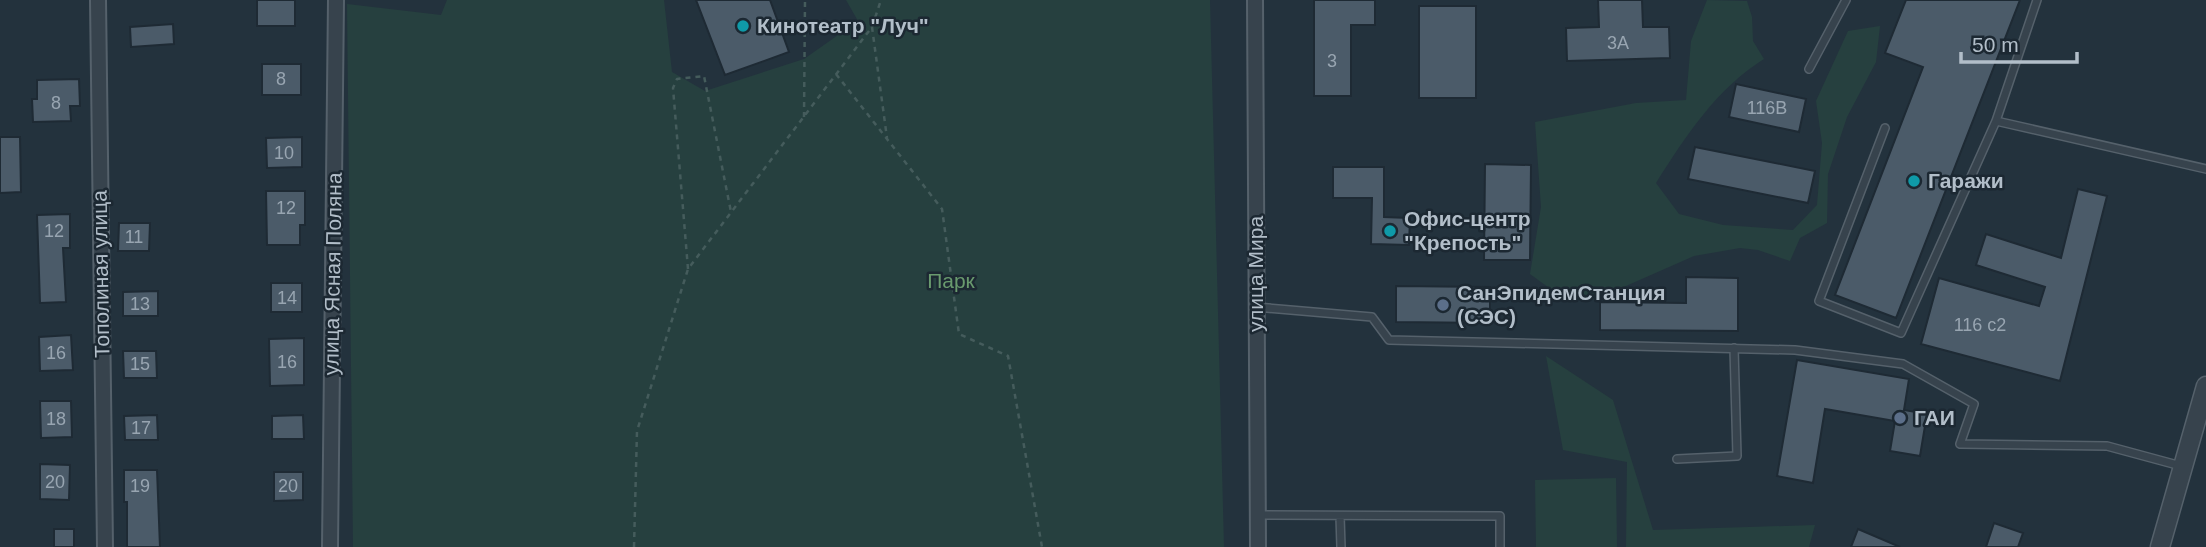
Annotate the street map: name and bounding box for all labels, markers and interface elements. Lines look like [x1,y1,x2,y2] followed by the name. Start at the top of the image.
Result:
[757,14,929,37] place label: Кинотеатр "Луч"
[735,18,751,34] marker: Кинотеатр "Луч"
[1961,21,2076,65] scale bar
[1607,33,1629,53] house number: 3А
[1972,33,2019,56] text: 50 m
[1327,51,1337,71] house number: 3
[276,69,286,89] house number: 8
[51,93,61,113] house number: 8
[1747,98,1787,118] house number: 116В
[274,143,294,163] house number: 10
[1928,169,2004,192] place label: Гаражи
[319,172,346,376] street label: улица Ясная Поляна
[1906,173,1922,189] marker: Гаражи
[88,190,113,358] street label: Тополиная улица
[276,198,296,218] house number: 12
[1404,207,1531,254] place label: Офис-центр "Крепость"
[1244,216,1267,332] street label: улица Мира
[44,221,64,241] house number: 12
[1382,223,1398,239] marker: Офис-центр "Крепость"
[125,227,143,247] house number: 11
[927,269,976,292] park label: Парк
[1457,281,1665,328] place label: СанЭпидемСтанция (СЭС)
[277,288,297,308] house number: 14
[130,294,150,314] house number: 13
[1435,297,1451,313] marker: СанЭпидемСтанция (СЭС)
[1954,315,2006,335] house number: 116 с2
[46,343,66,363] house number: 16
[277,352,297,372] house number: 16
[130,354,150,374] house number: 15
[1914,406,1955,429] place label: ГАИ
[46,409,66,429] house number: 18
[1892,410,1908,426] marker: ГАИ
[131,418,151,438] house number: 17
[45,472,65,492] house number: 20
[130,476,150,496] house number: 19
[278,476,298,496] house number: 20

